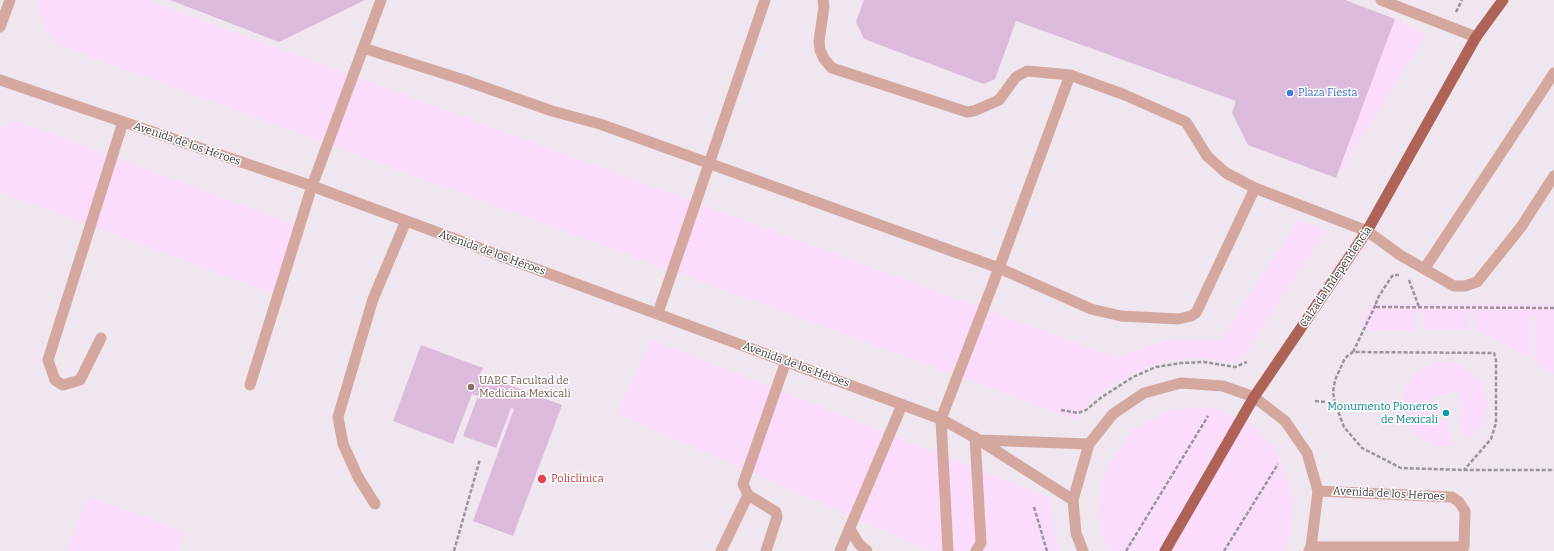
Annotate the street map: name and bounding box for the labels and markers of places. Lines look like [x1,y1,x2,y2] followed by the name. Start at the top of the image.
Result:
[1298,86,1357,100] place label: Plaza Fiesta
[1285,88,1295,98] marker: Plaza Fiesta
[479,374,571,400] place label: UABC Facultad de Medicina Mexicali
[466,382,476,392] marker: UABC Facultad de Medicina Mexicali
[1327,400,1438,426] place label: Monumento Pioneros de Mexicali
[1441,408,1451,418] marker: Monumento Pioneros de Mexicali
[551,472,604,486] place label: Policlínica
[536,473,548,485] marker: Policlínica

